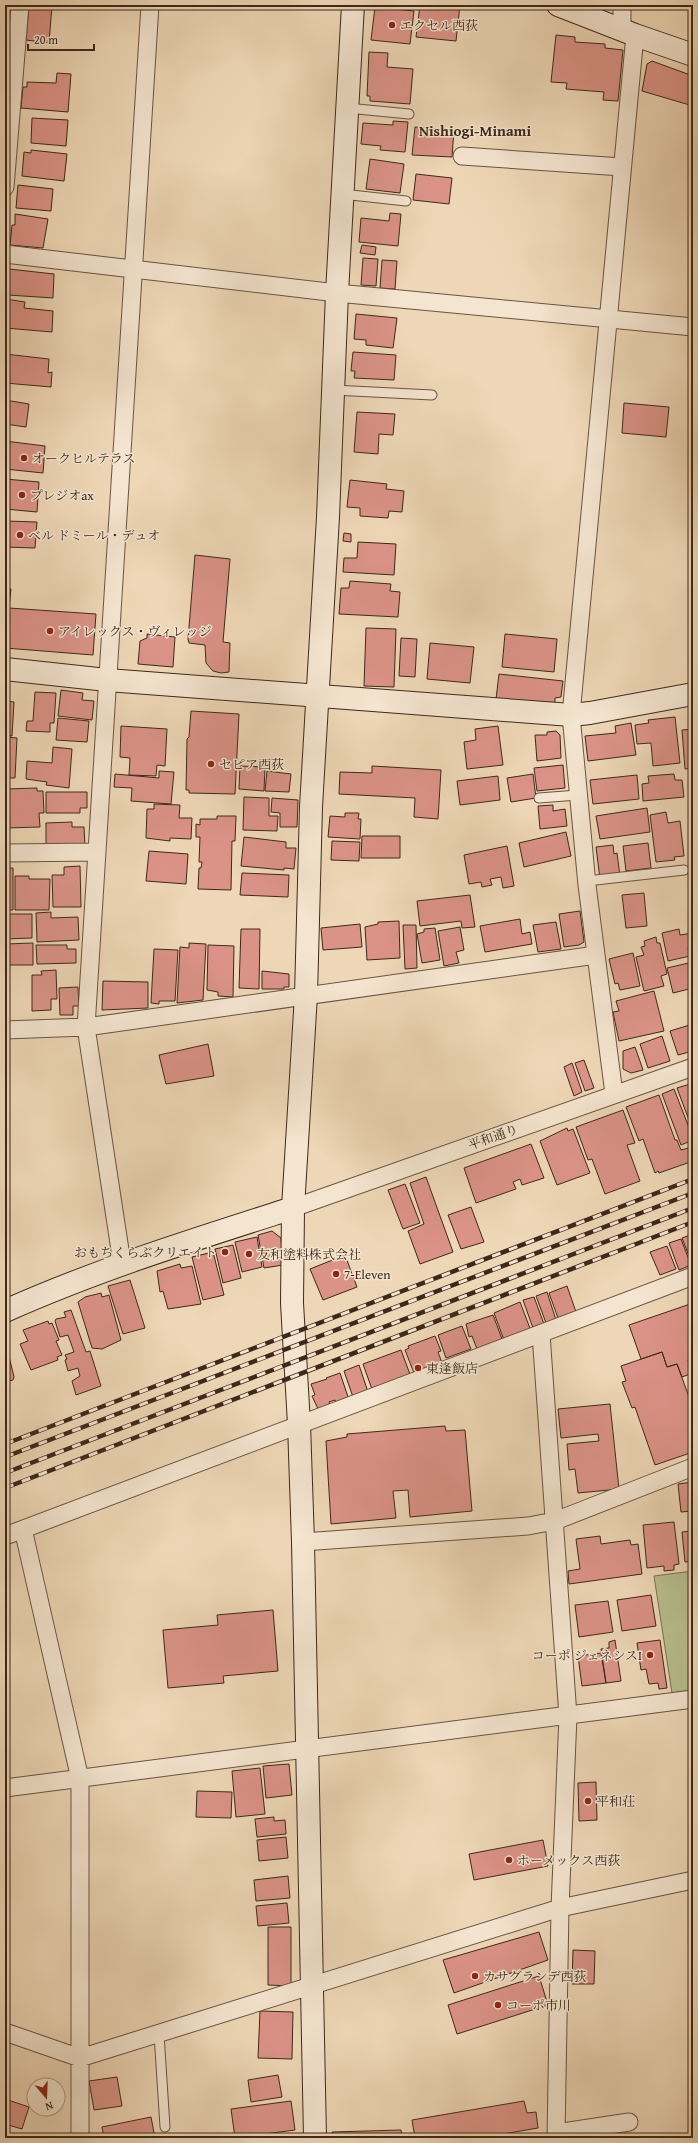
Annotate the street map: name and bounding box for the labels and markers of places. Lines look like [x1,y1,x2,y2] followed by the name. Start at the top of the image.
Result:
[400,16,478,35] place label: エクセル西荻
[387,20,397,30] marker: エクセル西荻
[32,449,136,468] place label: オークヒルテラス
[19,453,29,463] marker: オークヒルテラス
[30,486,94,505] place label: プレジオax
[17,490,27,500] marker: プレジオax
[28,526,160,545] place label: ベル ドミール・デュオ
[15,530,25,540] marker: ベル ドミール・デュオ
[58,622,212,641] place label: アイレックス・ヴィレッジ
[45,626,55,636] marker: アイレックス・ヴィレッジ
[219,755,284,774] place label: セピア西荻
[206,759,216,769] marker: セピア西荻
[74,1243,217,1262] place label: おもちくらぶクリエイト
[257,1245,361,1264] place label: 友和塗料株式会社
[220,1247,230,1257] marker: おもちくらぶクリエイト
[244,1249,254,1259] marker: 友和塗料株式会社
[344,1265,391,1284] place label: 7-Eleven
[331,1269,341,1279] marker: 7-Eleven
[426,1359,478,1378] place label: 東逢飯店
[413,1363,423,1373] marker: 東逢飯店
[532,1646,642,1665] place label: コーポ ジェネシスI
[645,1650,655,1660] marker: コーポ ジェネシスI
[596,1792,635,1811] place label: 平和荘
[583,1796,593,1806] marker: 平和荘
[517,1851,620,1870] place label: ホーメックス西荻
[504,1855,514,1865] marker: ホーメックス西荻
[483,1967,586,1986] place label: カサグランデ西荻
[470,1971,480,1981] marker: カサグランデ西荻
[506,1996,571,2015] place label: コーポ市川
[493,2000,503,2010] marker: コーポ市川

